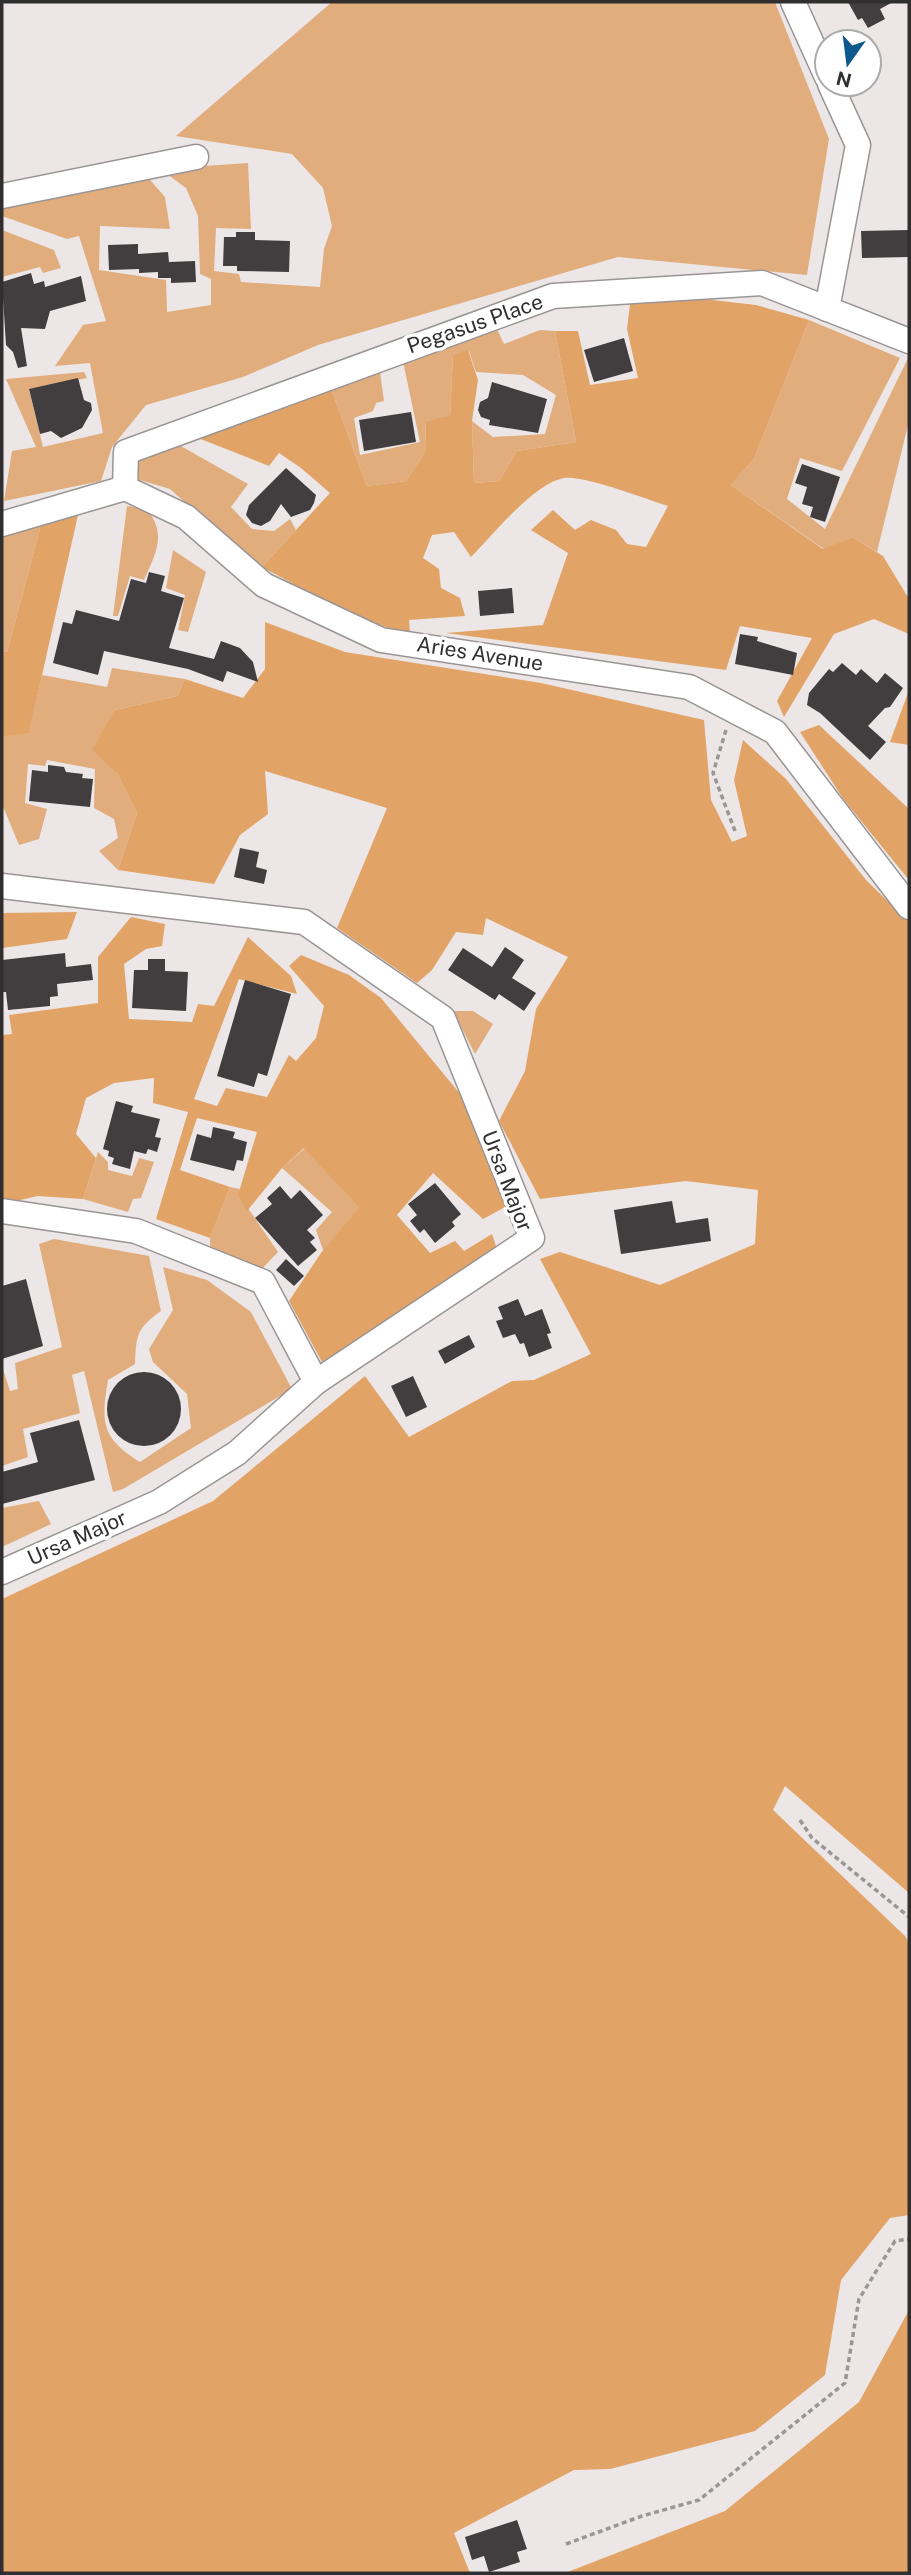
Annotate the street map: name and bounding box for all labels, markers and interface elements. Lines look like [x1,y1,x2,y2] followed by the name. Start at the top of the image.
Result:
[813,28,883,98] north arrow
[834,67,854,92] text: N
[404,289,546,358] street label: Pegasus Place
[415,631,545,676] street label: Aries Avenue
[477,1127,538,1235] street label: Ursa Major
[23,1505,130,1571] street label: Ursa Major

